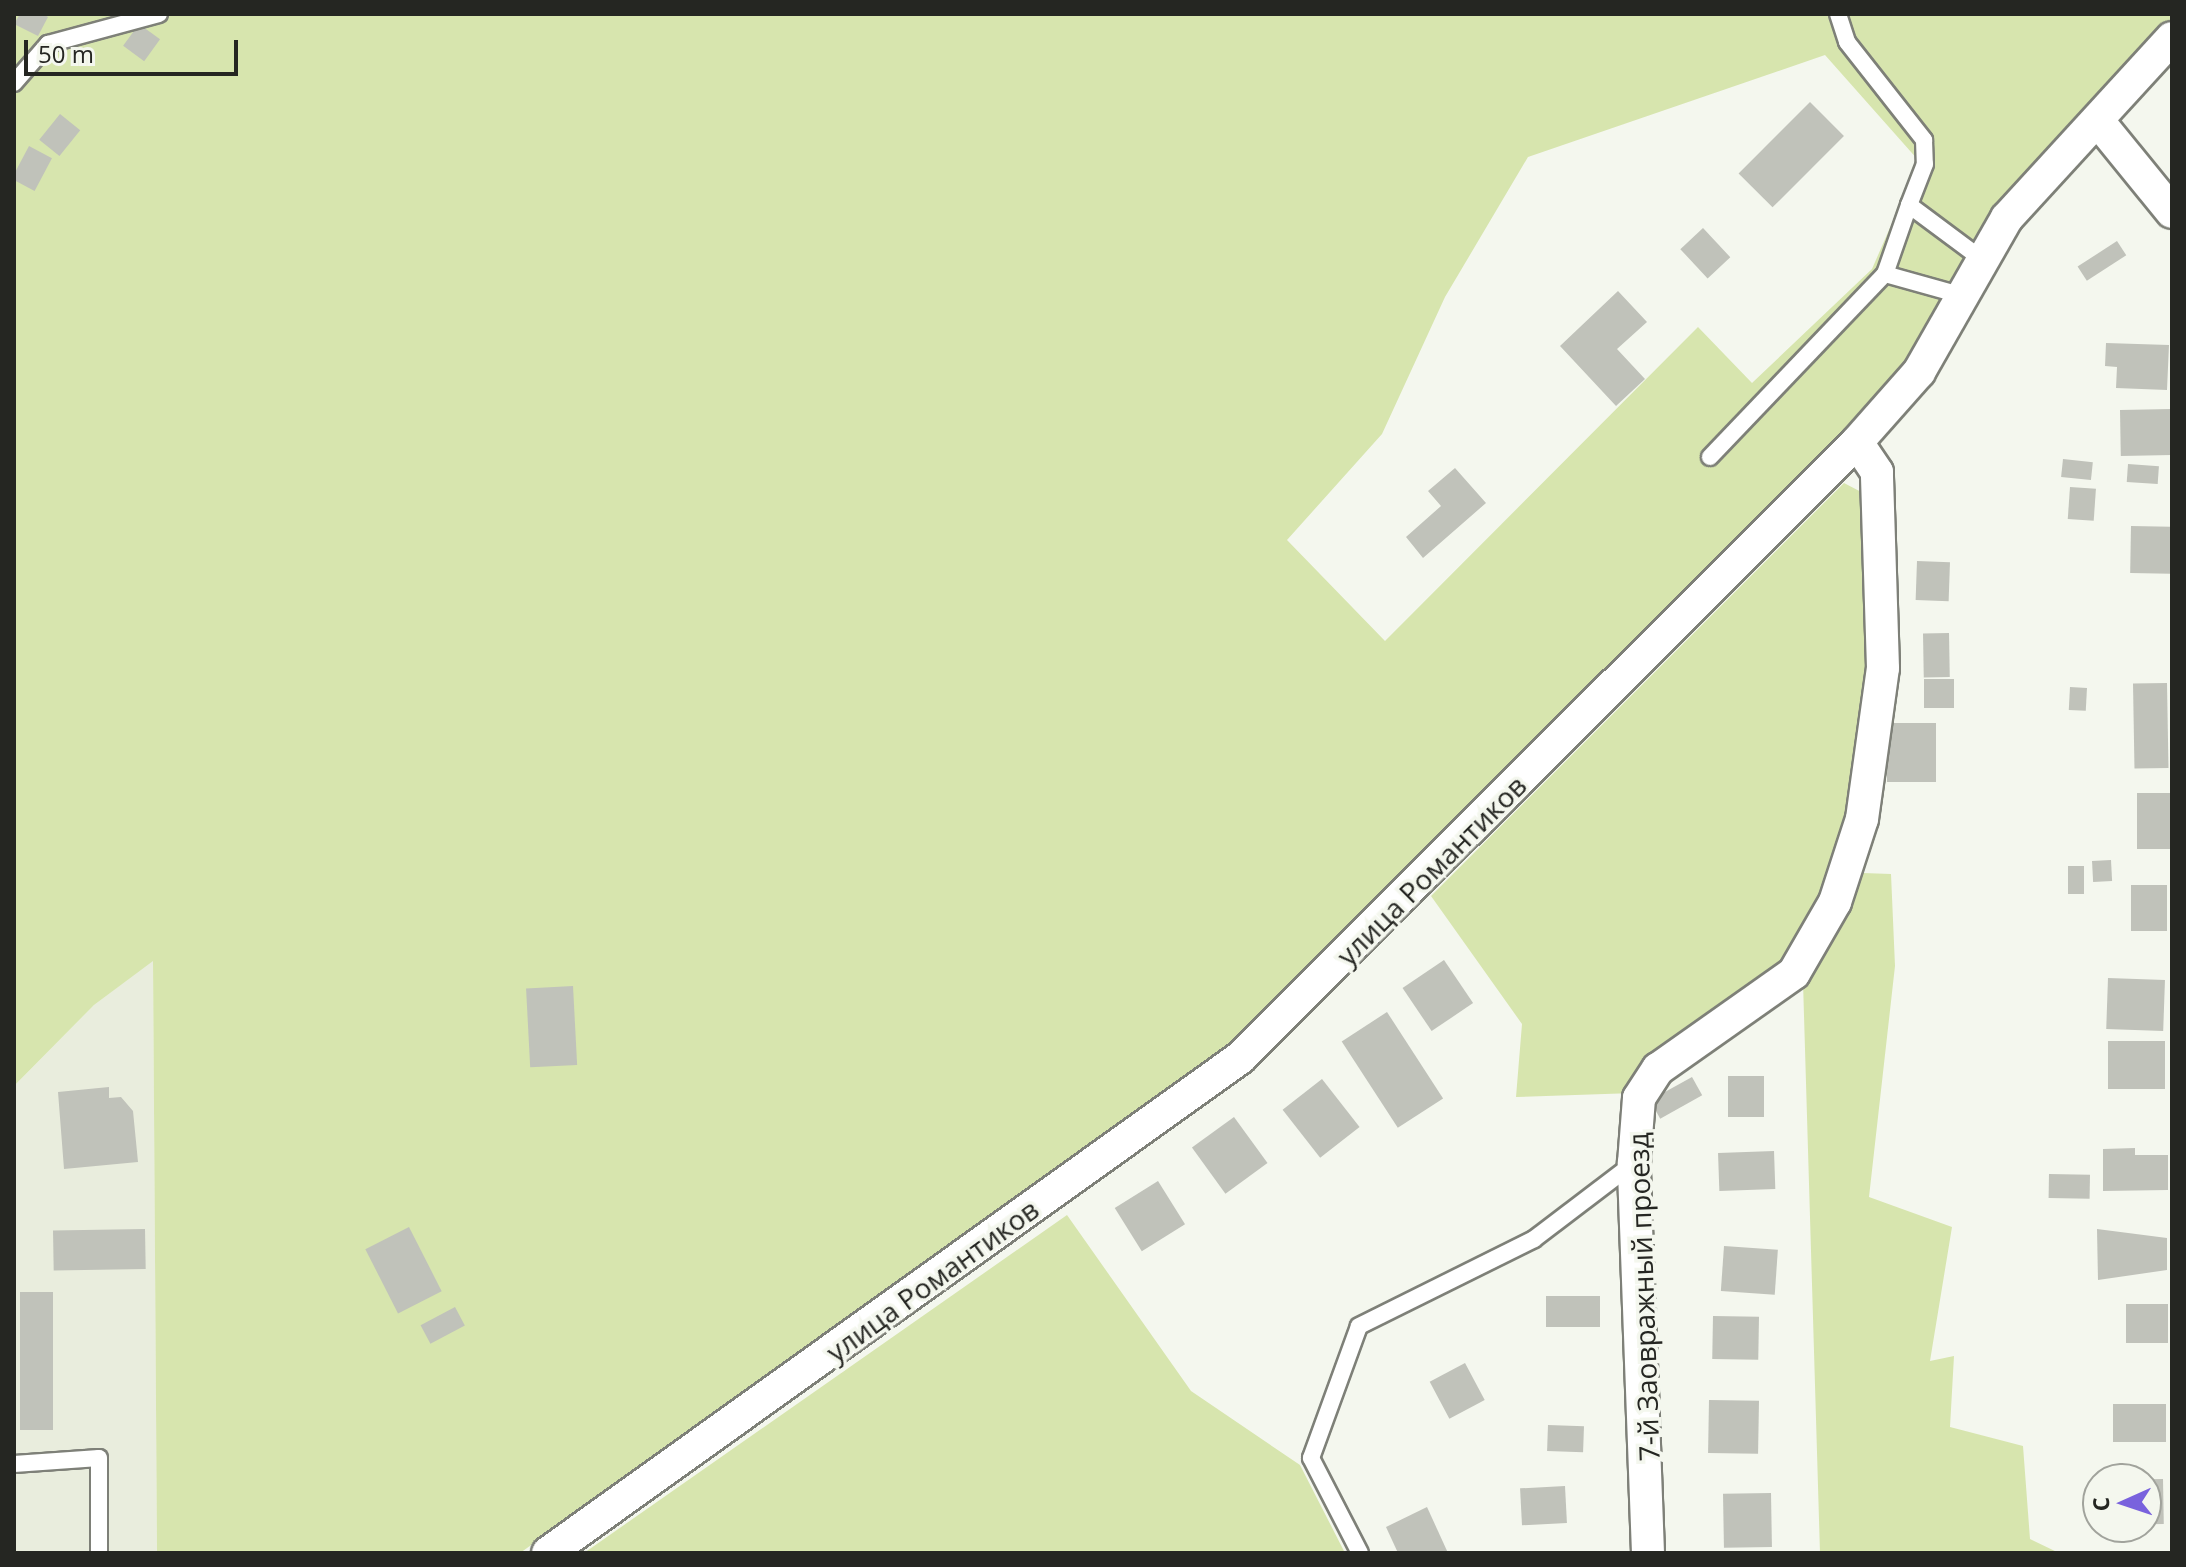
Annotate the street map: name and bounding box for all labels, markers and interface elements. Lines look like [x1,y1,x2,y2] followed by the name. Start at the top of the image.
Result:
[28,24,242,74] scale bar
[38,37,94,70] text: 50 m
[1329,768,1533,972] street label: улица Романтиков
[1620,1132,1666,1462] street label: 7-й Заовражный проезд
[819,1192,1045,1368] street label: улица Романтиков
[2082,1463,2162,1543] north arrow
[2085,1496,2115,1512] text: С

